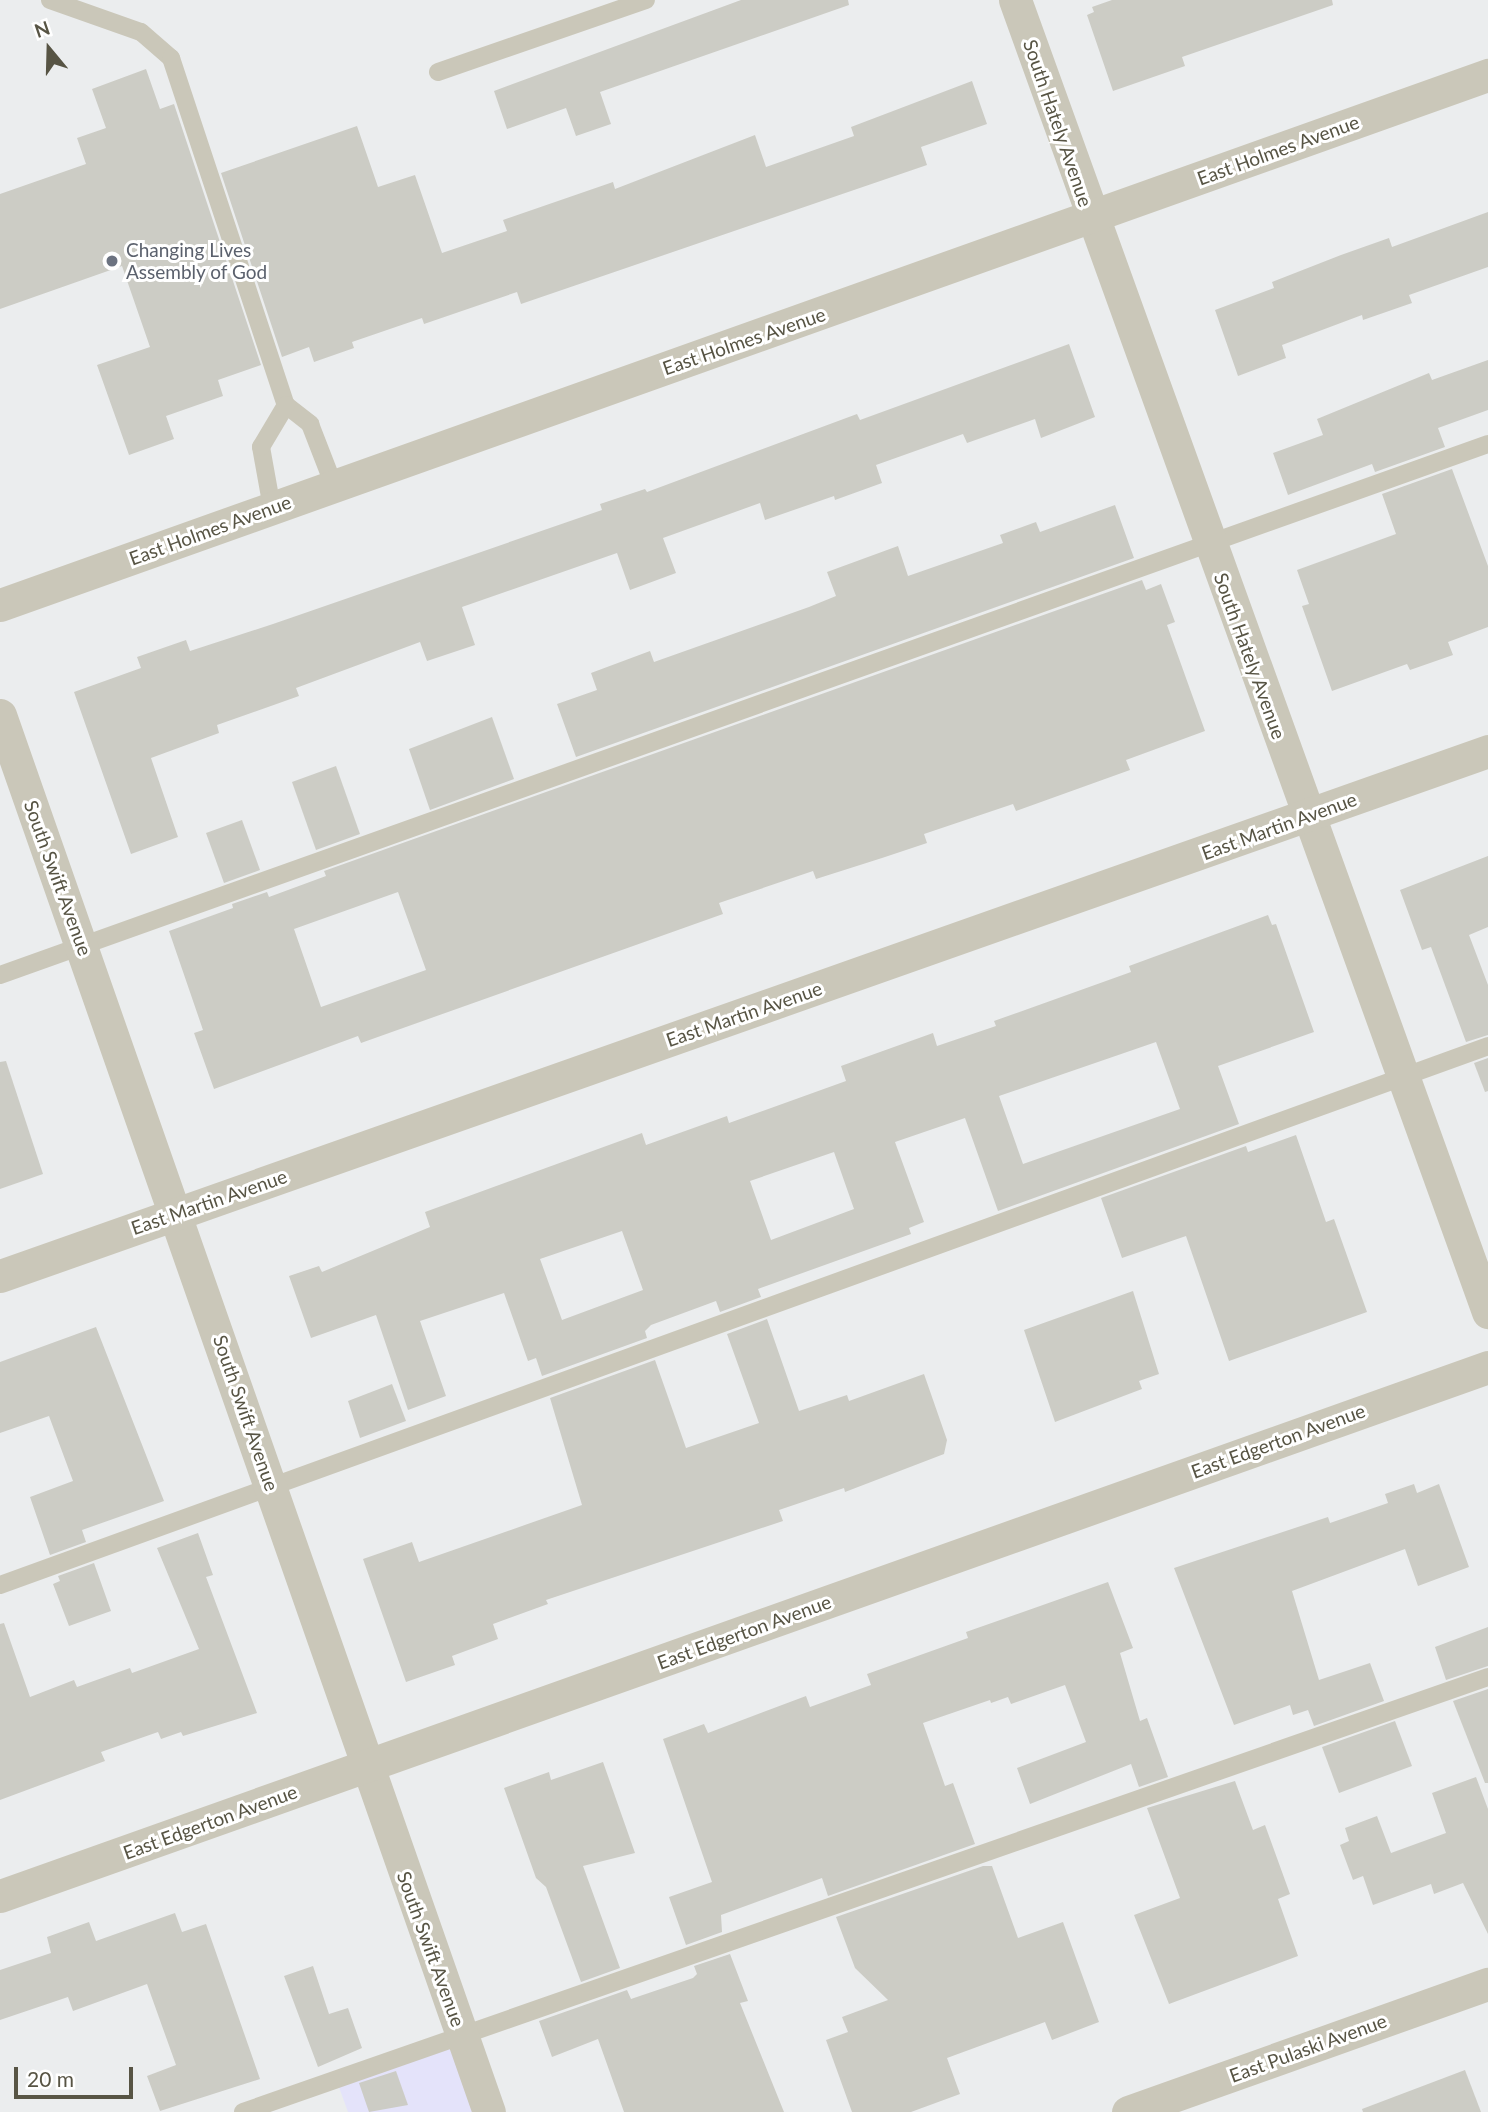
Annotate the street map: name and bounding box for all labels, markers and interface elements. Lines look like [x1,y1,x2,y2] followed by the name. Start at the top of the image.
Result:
[14,14,84,84] north arrow
[31,15,53,42] text: N
[1019,36,1097,210] street label: South Hately Avenue
[1194,110,1362,190] street label: East Holmes Avenue
[126,239,268,283] place label: Changing Lives Assembly of God
[104,253,120,269] marker: Changing Lives Assembly of God
[659,302,829,380] street label: East Holmes Avenue
[126,490,294,570] street label: East Holmes Avenue
[1209,569,1291,743] street label: South Hately Avenue
[1198,787,1360,865] street label: East Martin Avenue
[19,797,97,959] street label: South Swift Avenue
[663,977,825,1051] street label: East Martin Avenue
[128,1165,290,1239] street label: East Martin Avenue
[209,1332,283,1494] street label: South Swift Avenue
[1188,1399,1368,1483] street label: East Edgerton Avenue
[654,1590,834,1674] street label: East Edgerton Avenue
[120,1780,300,1864] street label: East Edgerton Avenue
[392,1868,470,2030] street label: South Swift Avenue
[1226,2009,1390,2087] street label: East Pulaski Avenue
[18,2052,136,2096] scale bar
[27,2066,74,2091] text: 20 m

